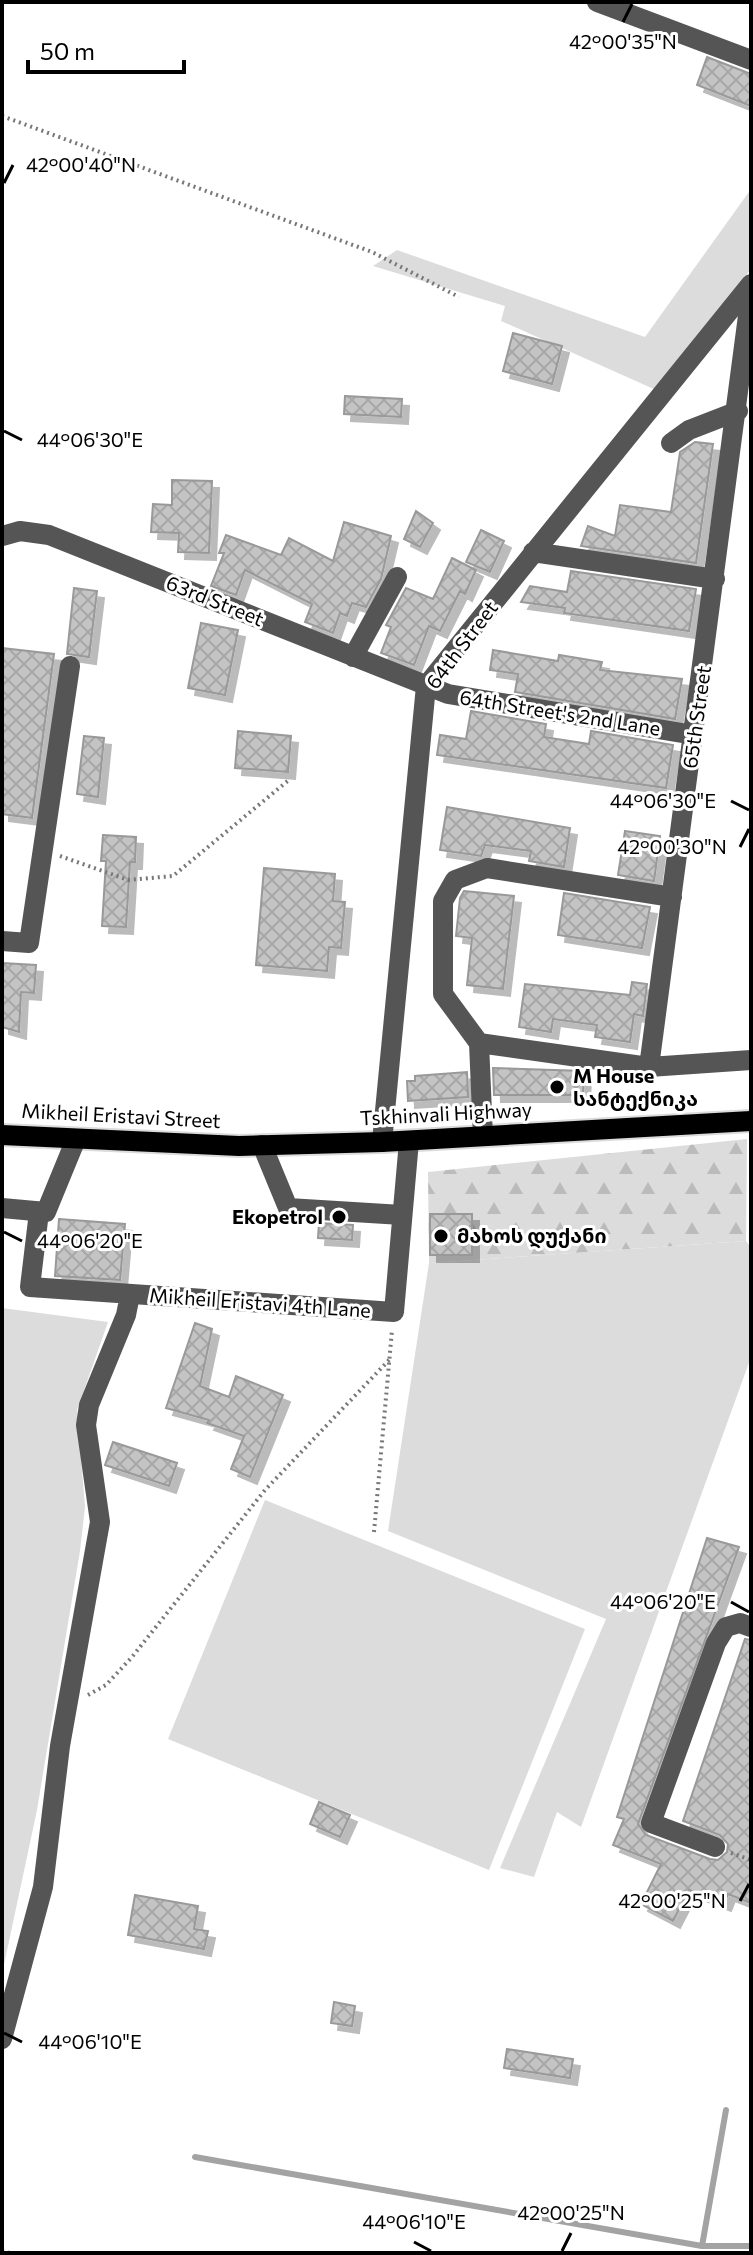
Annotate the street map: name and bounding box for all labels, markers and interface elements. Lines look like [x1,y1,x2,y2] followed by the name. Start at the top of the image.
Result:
[28,24,184,74] scale bar
[569,29,677,53] text: 42°00'35"N
[40,36,95,65] text: 50 m
[26,152,136,176] text: 42°00'40"N
[37,427,143,451] text: 44°06'30"E
[163,570,268,631] street label: 63rd Street
[420,596,502,693] street label: 64th Street
[677,664,715,770] street label: 65th Street
[458,684,662,740] street label: 64th Street's 2nd Lane
[610,788,716,812] text: 44°06'30"E
[617,834,727,858] text: 42°00'30"N
[573,1063,698,1111] place label: M House სანტექნიკა
[548,1078,566,1096] marker: M House სანტექნიკა
[359,1097,533,1129] street label: Tskhinvali Highway
[21,1098,221,1132] street label: Mikheil Eristavi Street
[232,1204,323,1228] place label: Ekopetrol
[330,1208,348,1226] marker: Ekopetrol
[457,1223,607,1249] place label: მახოს დუქანი
[432,1227,450,1245] marker: მახოს დუქანი
[37,1228,143,1252] text: 44°06'20"E
[148,1282,372,1322] street label: Mikheil Eristavi 4th Lane
[610,1589,716,1613] text: 44°06'20"E
[618,1888,726,1912] text: 42°00'25"N
[38,2029,142,2053] text: 44°06'10"E
[517,2200,625,2224] text: 42°00'25"N
[362,2209,466,2233] text: 44°06'10"E

